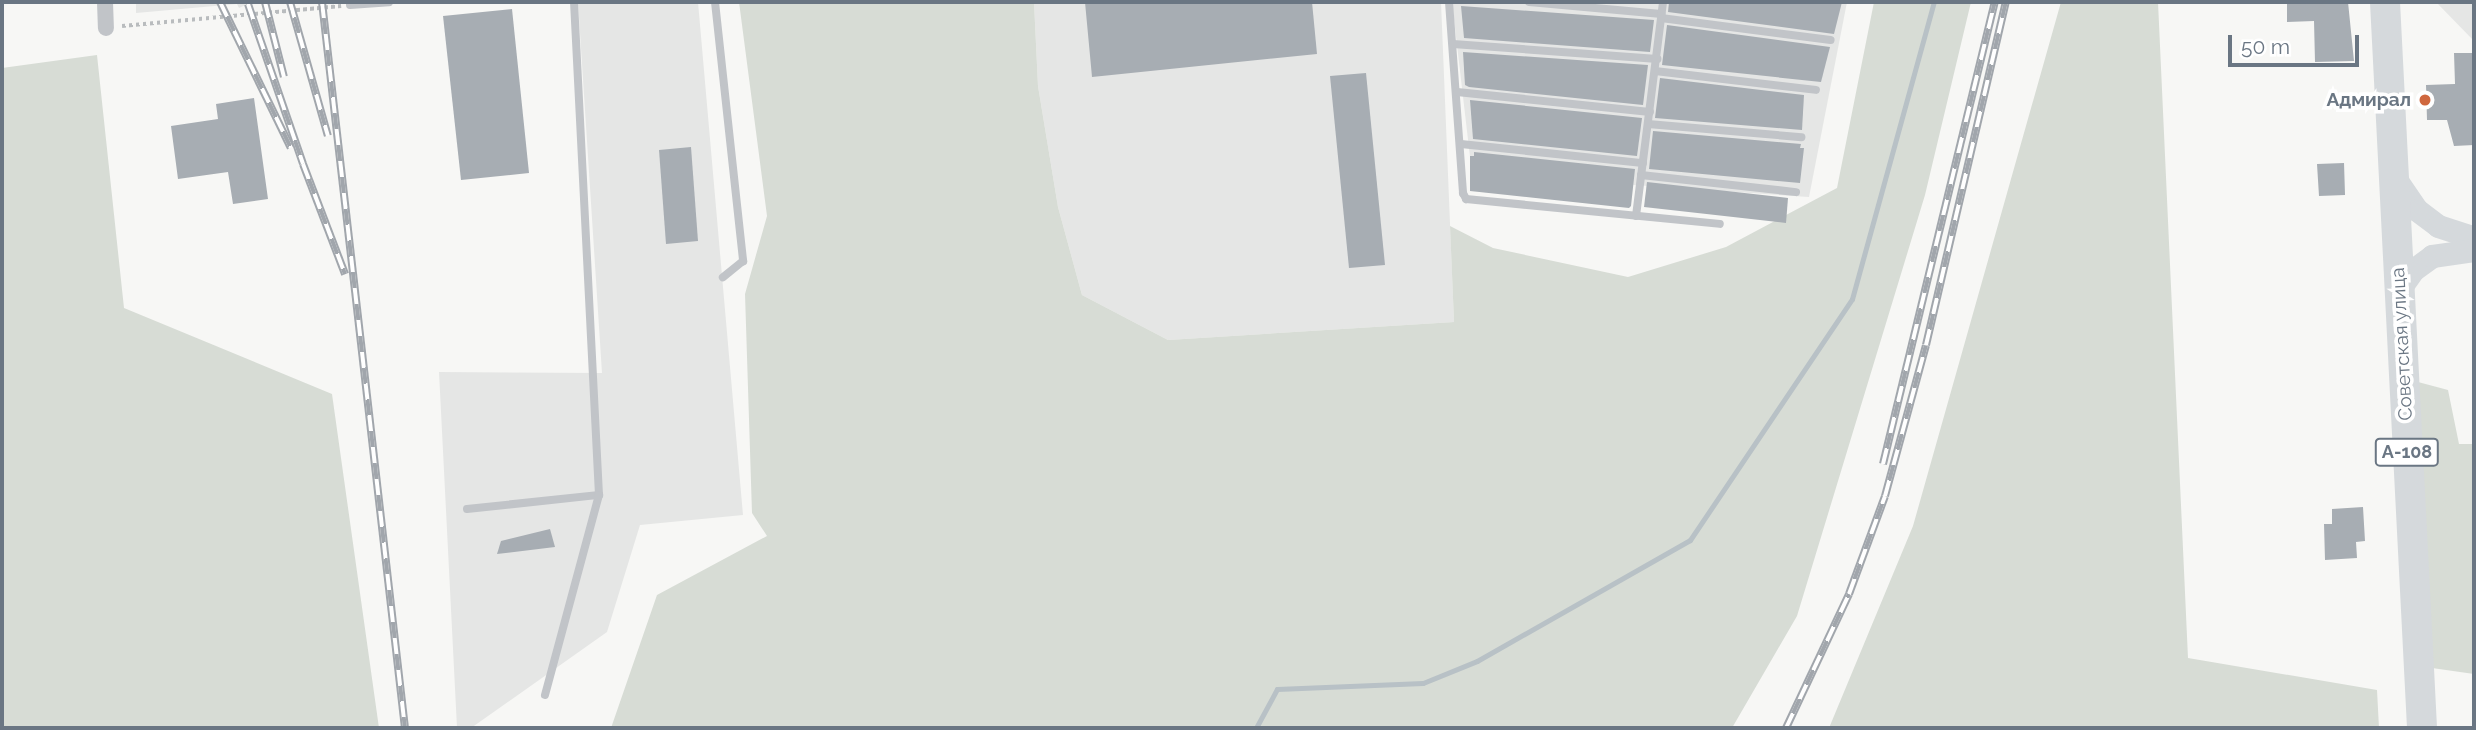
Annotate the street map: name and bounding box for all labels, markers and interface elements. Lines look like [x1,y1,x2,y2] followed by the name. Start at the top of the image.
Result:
[2231,21,2362,65] scale bar
[2241,34,2290,59] text: 50 m
[2326,89,2411,111] place label: Адмирал
[2417,92,2433,108] marker: Адмирал
[2387,267,2417,421] street label: Советская улица
[2374,438,2440,466] road number: А-108

